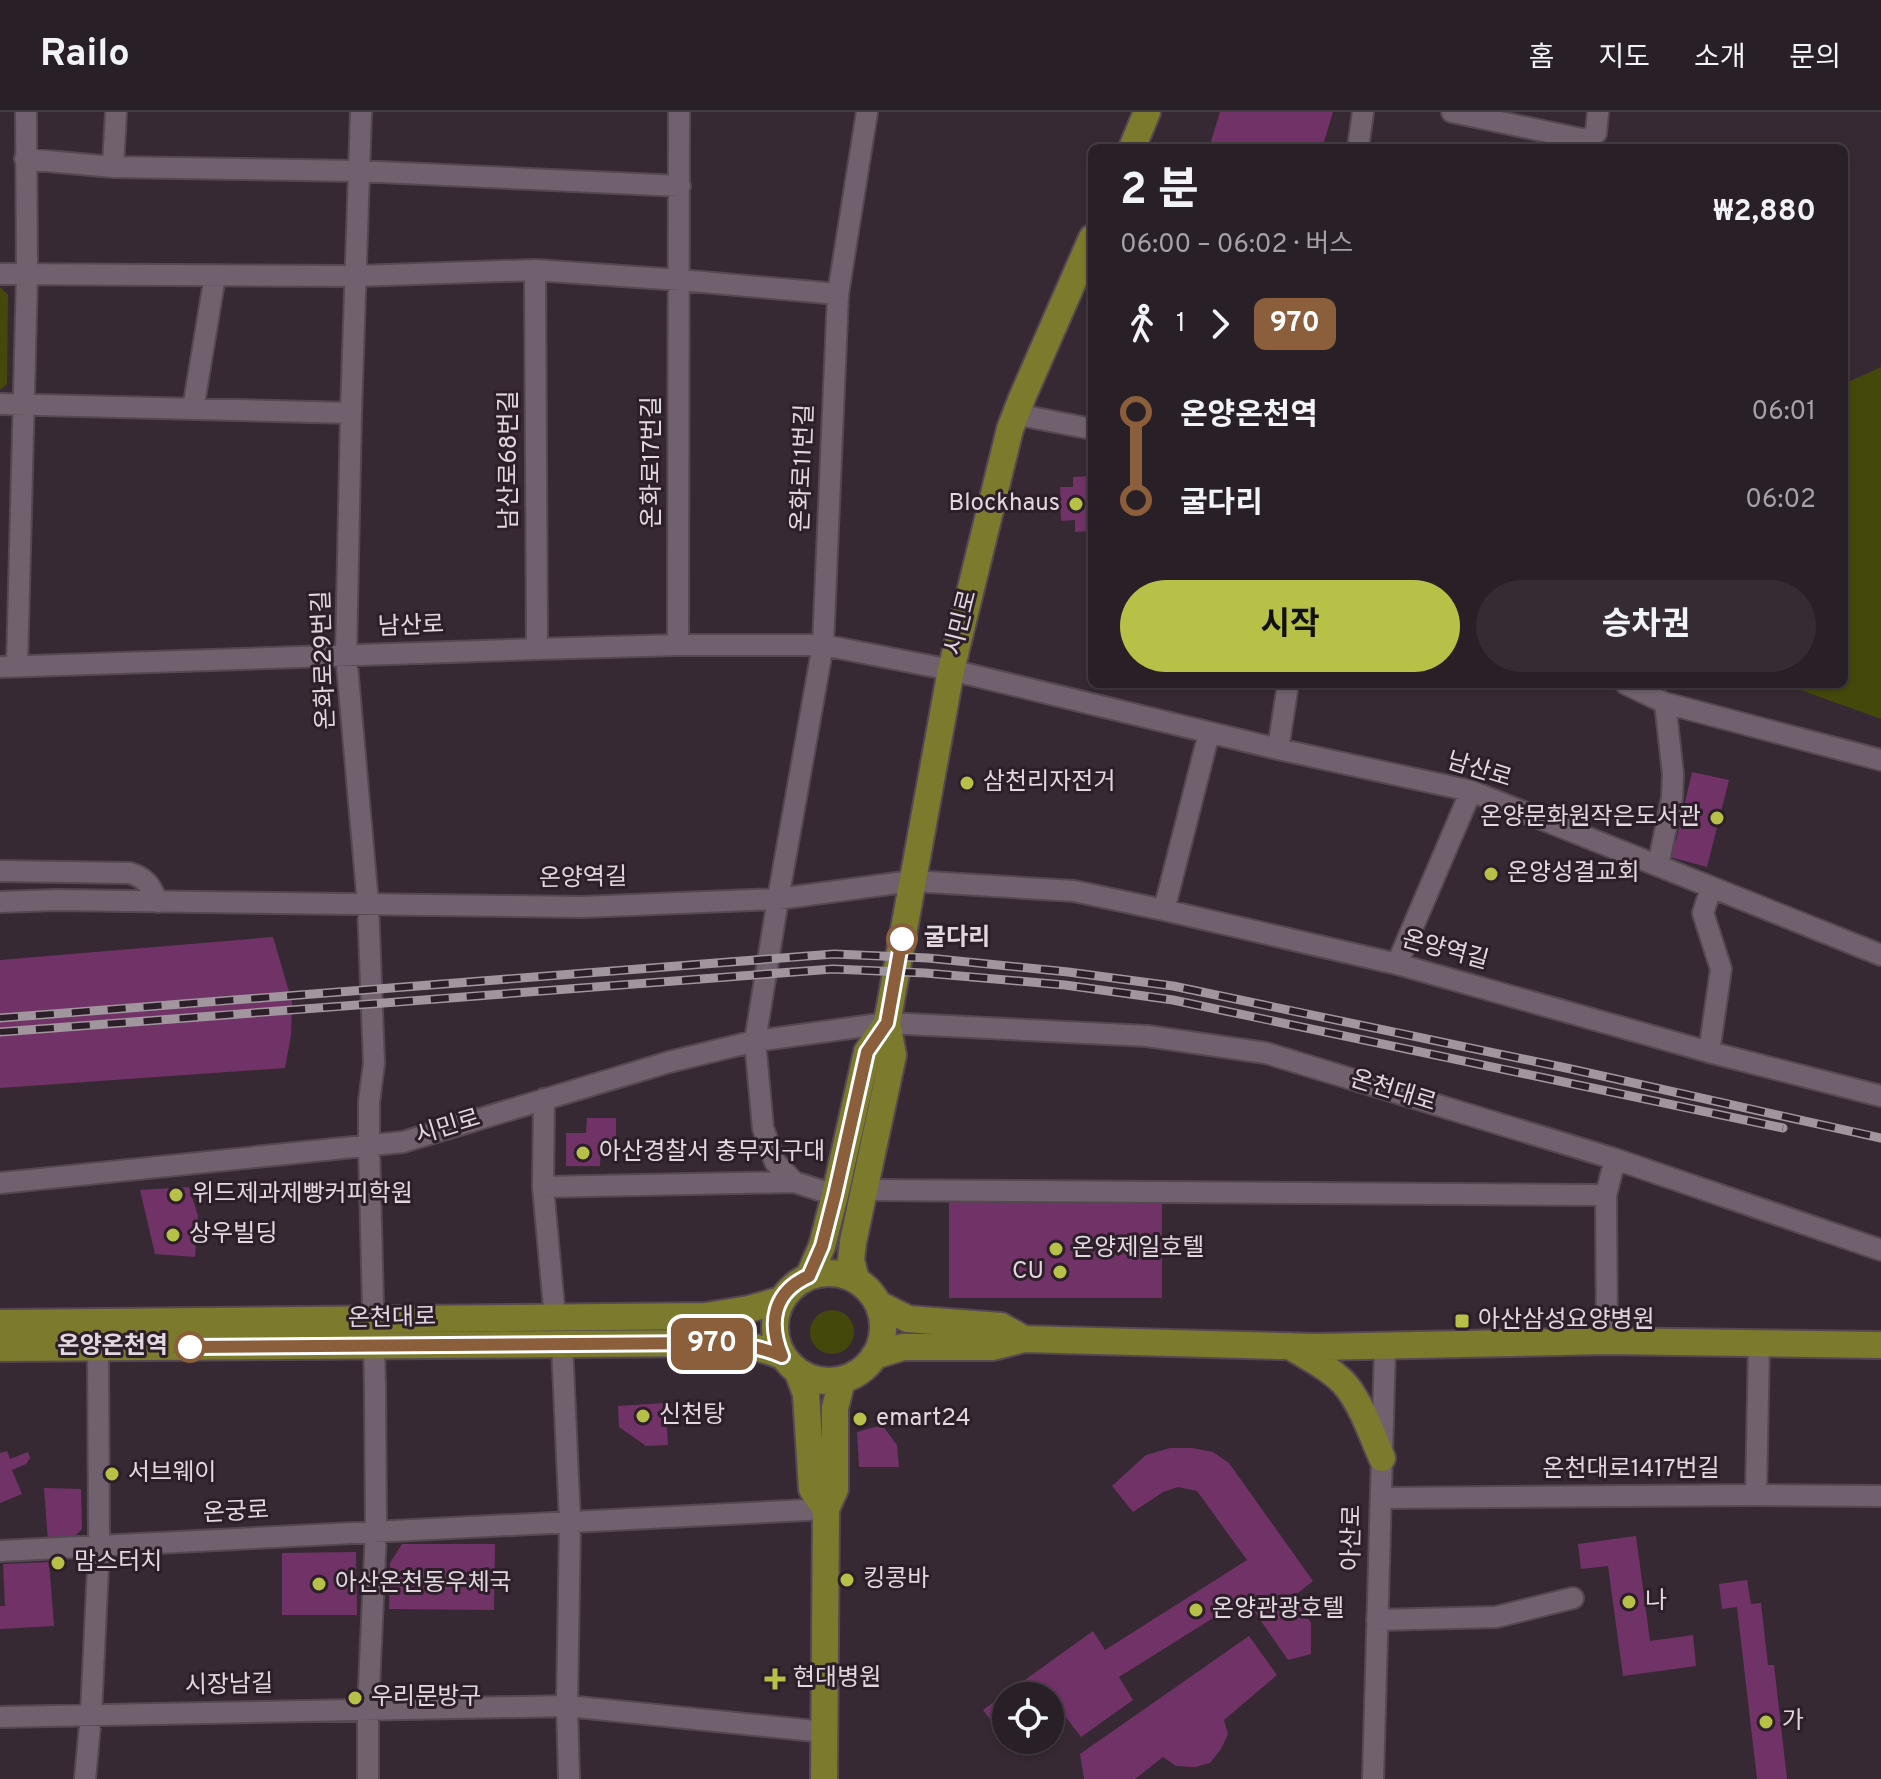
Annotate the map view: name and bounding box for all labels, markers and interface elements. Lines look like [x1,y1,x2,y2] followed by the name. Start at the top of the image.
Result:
[40,31,130,80] text: Railo
[1529,41,1554,77] text: 홈
[1598,41,1650,77] text: 지도
[1694,41,1745,77] text: 소개
[1789,41,1841,77] text: 문의
[1120,164,1198,220] text: 2 분
[1713,194,1816,231] text: ₩2,880
[1120,229,1353,262] text: 06:00 – 06:02 · 버스
[1120,302,1164,346] icon: walk
[1198,302,1242,346] icon: forward
[1270,306,1320,342] text: 970
[1176,308,1186,341] text: 1
[495,390,525,530] street label: 남산로68번길
[638,396,668,528] street label: 온화로17번길
[1752,396,1816,429] text: 06:01
[1180,398,1318,435] text: 온양온천역
[787,403,821,533] street label: 온화로11번길
[1745,484,1816,517] text: 06:02
[1180,486,1263,523] text: 굴다리
[948,489,1060,519] place label: Blockhaus
[1067,495,1085,513] marker: Blockhaus
[1120,580,1460,672] button: 시작
[1476,580,1816,672] button: 승차권
[939,587,985,659] street label: 시민로
[308,590,342,730] street label: 온화로29번길
[377,611,445,643] street label: 남산로
[1443,747,1515,795] street label: 남산로
[983,768,1115,798] place label: 삼천리자전거
[958,774,976,792] marker: 삼천리자전거
[1480,803,1701,833] place label: 온양문화원작은도서관
[1708,809,1726,827] marker: 온양문화원작은도서관
[1507,859,1639,889] place label: 온양성결교회
[539,863,627,895] street label: 온양역길
[1482,865,1500,883] marker: 온양성결교회
[887,924,917,954] marker: 굴다리
[924,924,990,954] place label: 굴다리
[1398,925,1492,977] street label: 온양역길
[1346,1065,1440,1119] street label: 온천대로
[412,1104,484,1152] street label: 시민로
[599,1138,825,1168] place label: 아산경찰서 충무지구대
[574,1144,592,1162] marker: 아산경찰서 충무지구대
[192,1180,413,1210] place label: 위드제과제빵커피학원
[167,1186,185,1204] marker: 위드제과제빵커피학원
[189,1220,277,1250] place label: 상우빌딩
[164,1226,182,1244] marker: 상우빌딩
[1072,1234,1204,1264] place label: 온양제일호텔
[1047,1240,1065,1258] marker: 온양제일호텔
[1012,1257,1044,1287] place label: CU
[1051,1263,1069,1281] marker: CU
[348,1303,436,1335] street label: 온천대로
[1478,1306,1655,1336] place label: 아산삼성요양병원
[1453,1312,1471,1330] marker: 아산삼성요양병원
[666,1318,758,1370] line badge: 970
[687,1326,737,1362] text: 970
[58,1332,168,1362] place label: 온양온천역
[175,1332,205,1362] marker: 온양온천역
[659,1401,725,1431] place label: 신천탕
[876,1404,971,1434] place label: emart24
[634,1407,652,1425] marker: 신천탕
[851,1410,869,1428] marker: emart24
[1542,1455,1720,1485] street label: 온천대로1417번길
[128,1459,216,1489] place label: 서브웨이
[103,1465,121,1483] marker: 서브웨이
[202,1496,270,1530] street label: 온궁로
[1337,1505,1369,1571] street label: 아산로
[74,1548,162,1578] place label: 맘스터치
[49,1554,67,1572] marker: 맘스터치
[863,1565,929,1595] place label: 킹콩바
[335,1569,512,1599] place label: 아산온천동우체국
[838,1571,856,1589] marker: 킹콩바
[310,1575,328,1593] marker: 아산온천동우체국
[1645,1587,1667,1617] place label: 나
[1620,1593,1638,1611] marker: 나
[1212,1595,1344,1625] place label: 온양관광호텔
[1187,1601,1205,1619] marker: 온양관광호텔
[793,1664,881,1694] place label: 현대병원
[764,1668,786,1690] marker: 현대병원
[185,1670,273,1702] street label: 시장남길
[992,1682,1064,1754] map controls
[992,1682,1064,1754] button: locate
[371,1683,481,1713] place label: 우리문방구
[346,1689,364,1707] marker: 우리문방구
[1782,1707,1804,1737] place label: 가
[1757,1713,1775,1731] marker: 가

